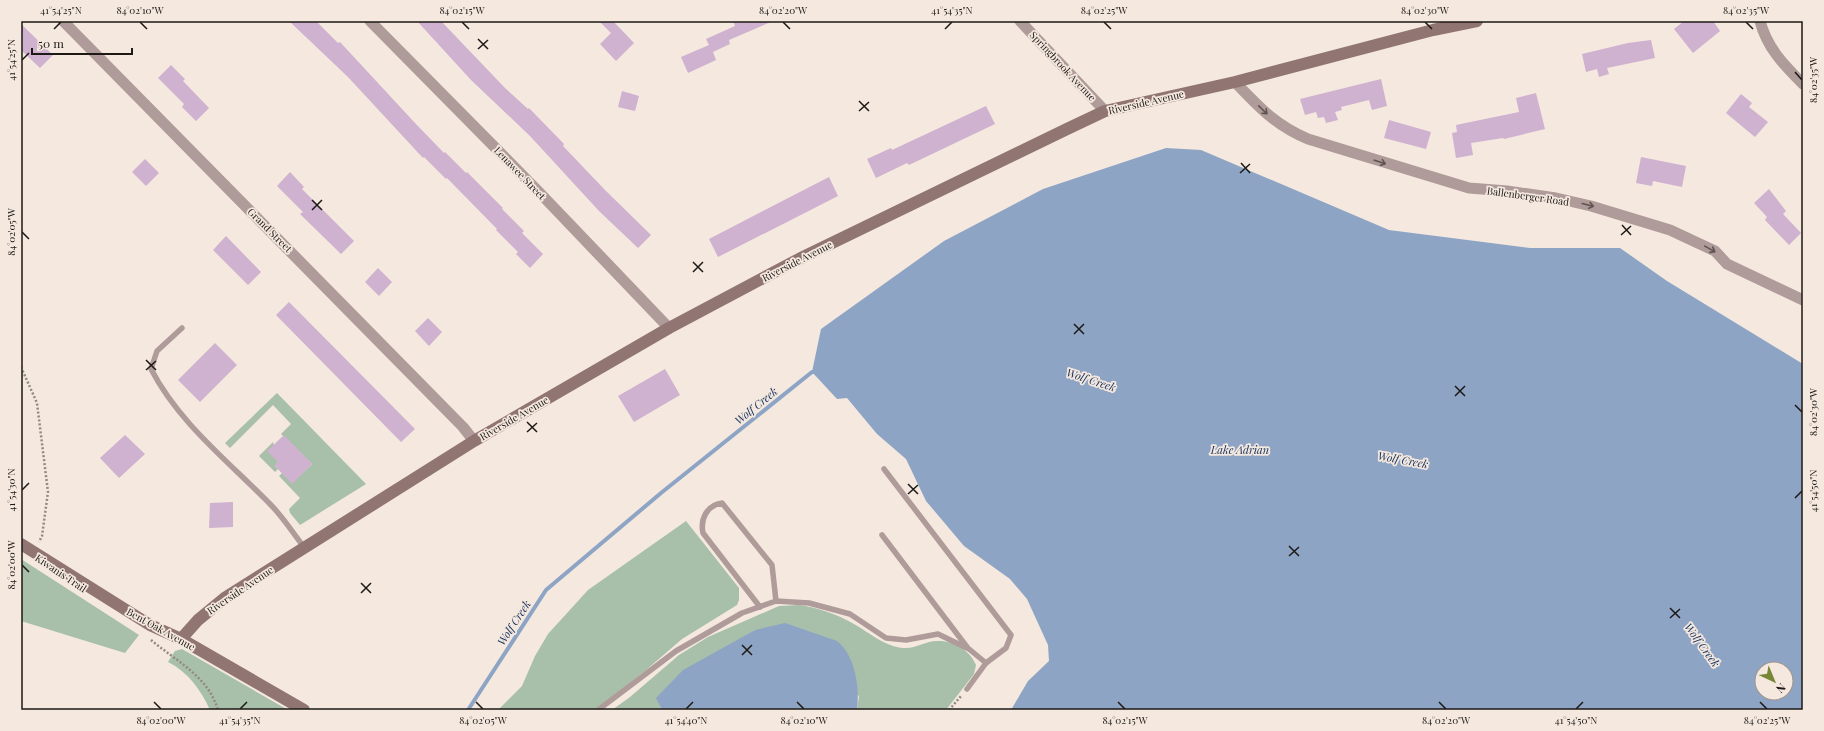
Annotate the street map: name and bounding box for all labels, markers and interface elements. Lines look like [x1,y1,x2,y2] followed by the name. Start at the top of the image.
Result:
[40,3,82,17] text: 41°54'25"N
[116,3,164,17] text: 84°02'10"W
[439,3,486,17] text: 84°02'15"W
[759,3,808,17] text: 84°02'20"W
[931,3,973,17] text: 41°54'35"N
[1081,3,1128,17] text: 84°02'25"W
[1401,3,1450,17] text: 84°02'30"W
[1723,3,1770,17] text: 84°02'35"W
[1027,28,1099,104] street label: Springbrook Avenue
[32,30,132,56] scale bar
[38,35,64,51] text: 50 m
[4,39,18,81] text: 41°54'25"N
[1806,56,1820,103] text: 84°02'35"W
[1107,87,1185,117] street label: Riverside Avenue
[1257,105,1267,114] one-way arrow
[491,143,549,203] street label: Lenawee Street
[1373,159,1386,166] one-way arrow
[1486,183,1570,209] street label: Ballenberger Road
[1582,202,1595,210] one-way arrow
[245,205,296,256] street label: Grand Street
[4,207,18,256] text: 84°02'05"W
[759,237,835,285] street label: Riverside Avenue
[1704,246,1716,254] one-way arrow
[1065,365,1118,395] water label: Wolf Creek
[731,384,780,428] water label: Wolf Creek
[1806,387,1820,436] text: 84°02'30"W
[477,393,551,443] street label: Riverside Avenue
[1210,442,1269,457] water label: Lake Adrian
[1377,448,1430,471] water label: Wolf Creek
[4,469,18,511] text: 41°54'30"N
[1806,470,1820,512] text: 41°54'50"N
[4,539,18,590] text: 84°02'00"W
[33,551,90,595] street label: Kiwanis Trail
[204,563,276,617] street label: Riverside Avenue
[493,597,534,648] water label: Wolf Creek
[124,604,198,654] street label: Bent Oak Avenue
[1681,620,1724,670] water label: Wolf Creek
[1754,661,1794,701] north arrow
[1773,680,1789,697] text: N
[136,713,187,727] text: 84°02'00"W
[219,713,261,727] text: 41°54'35"N
[459,713,508,727] text: 84°02'05"W
[665,713,707,727] text: 41°54'40"N
[780,713,828,727] text: 84°02'10"W
[1102,713,1149,727] text: 84°02'15"W
[1422,713,1471,727] text: 84°02'20"W
[1555,713,1597,727] text: 41°54'50"N
[1744,713,1791,727] text: 84°02'25"W

